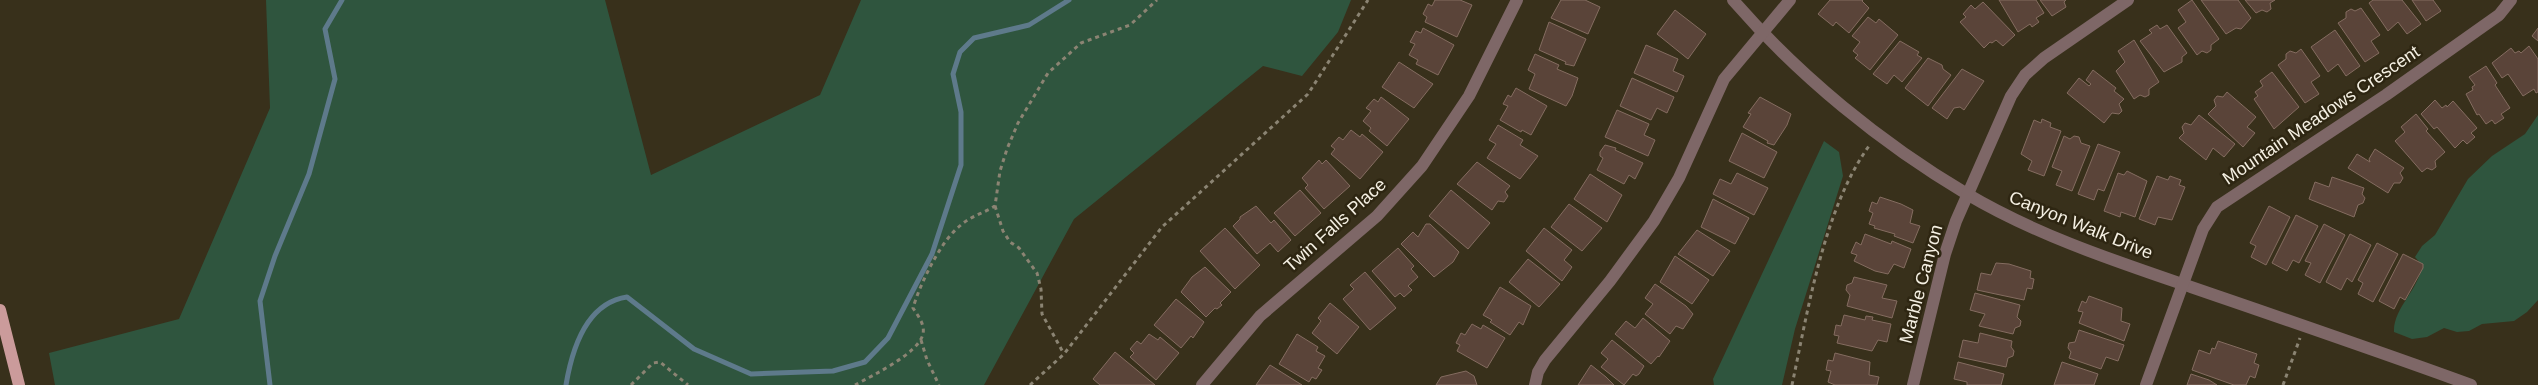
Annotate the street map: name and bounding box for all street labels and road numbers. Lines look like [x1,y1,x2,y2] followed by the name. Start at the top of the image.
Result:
[2219,42,2423,188] street label: Mountain Meadows Crescent
[1280,174,1390,276] street label: Twin Falls Place
[2006,187,2156,263] street label: Canyon Walk Drive
[1896,222,1946,346] street label: Marble Canyon

